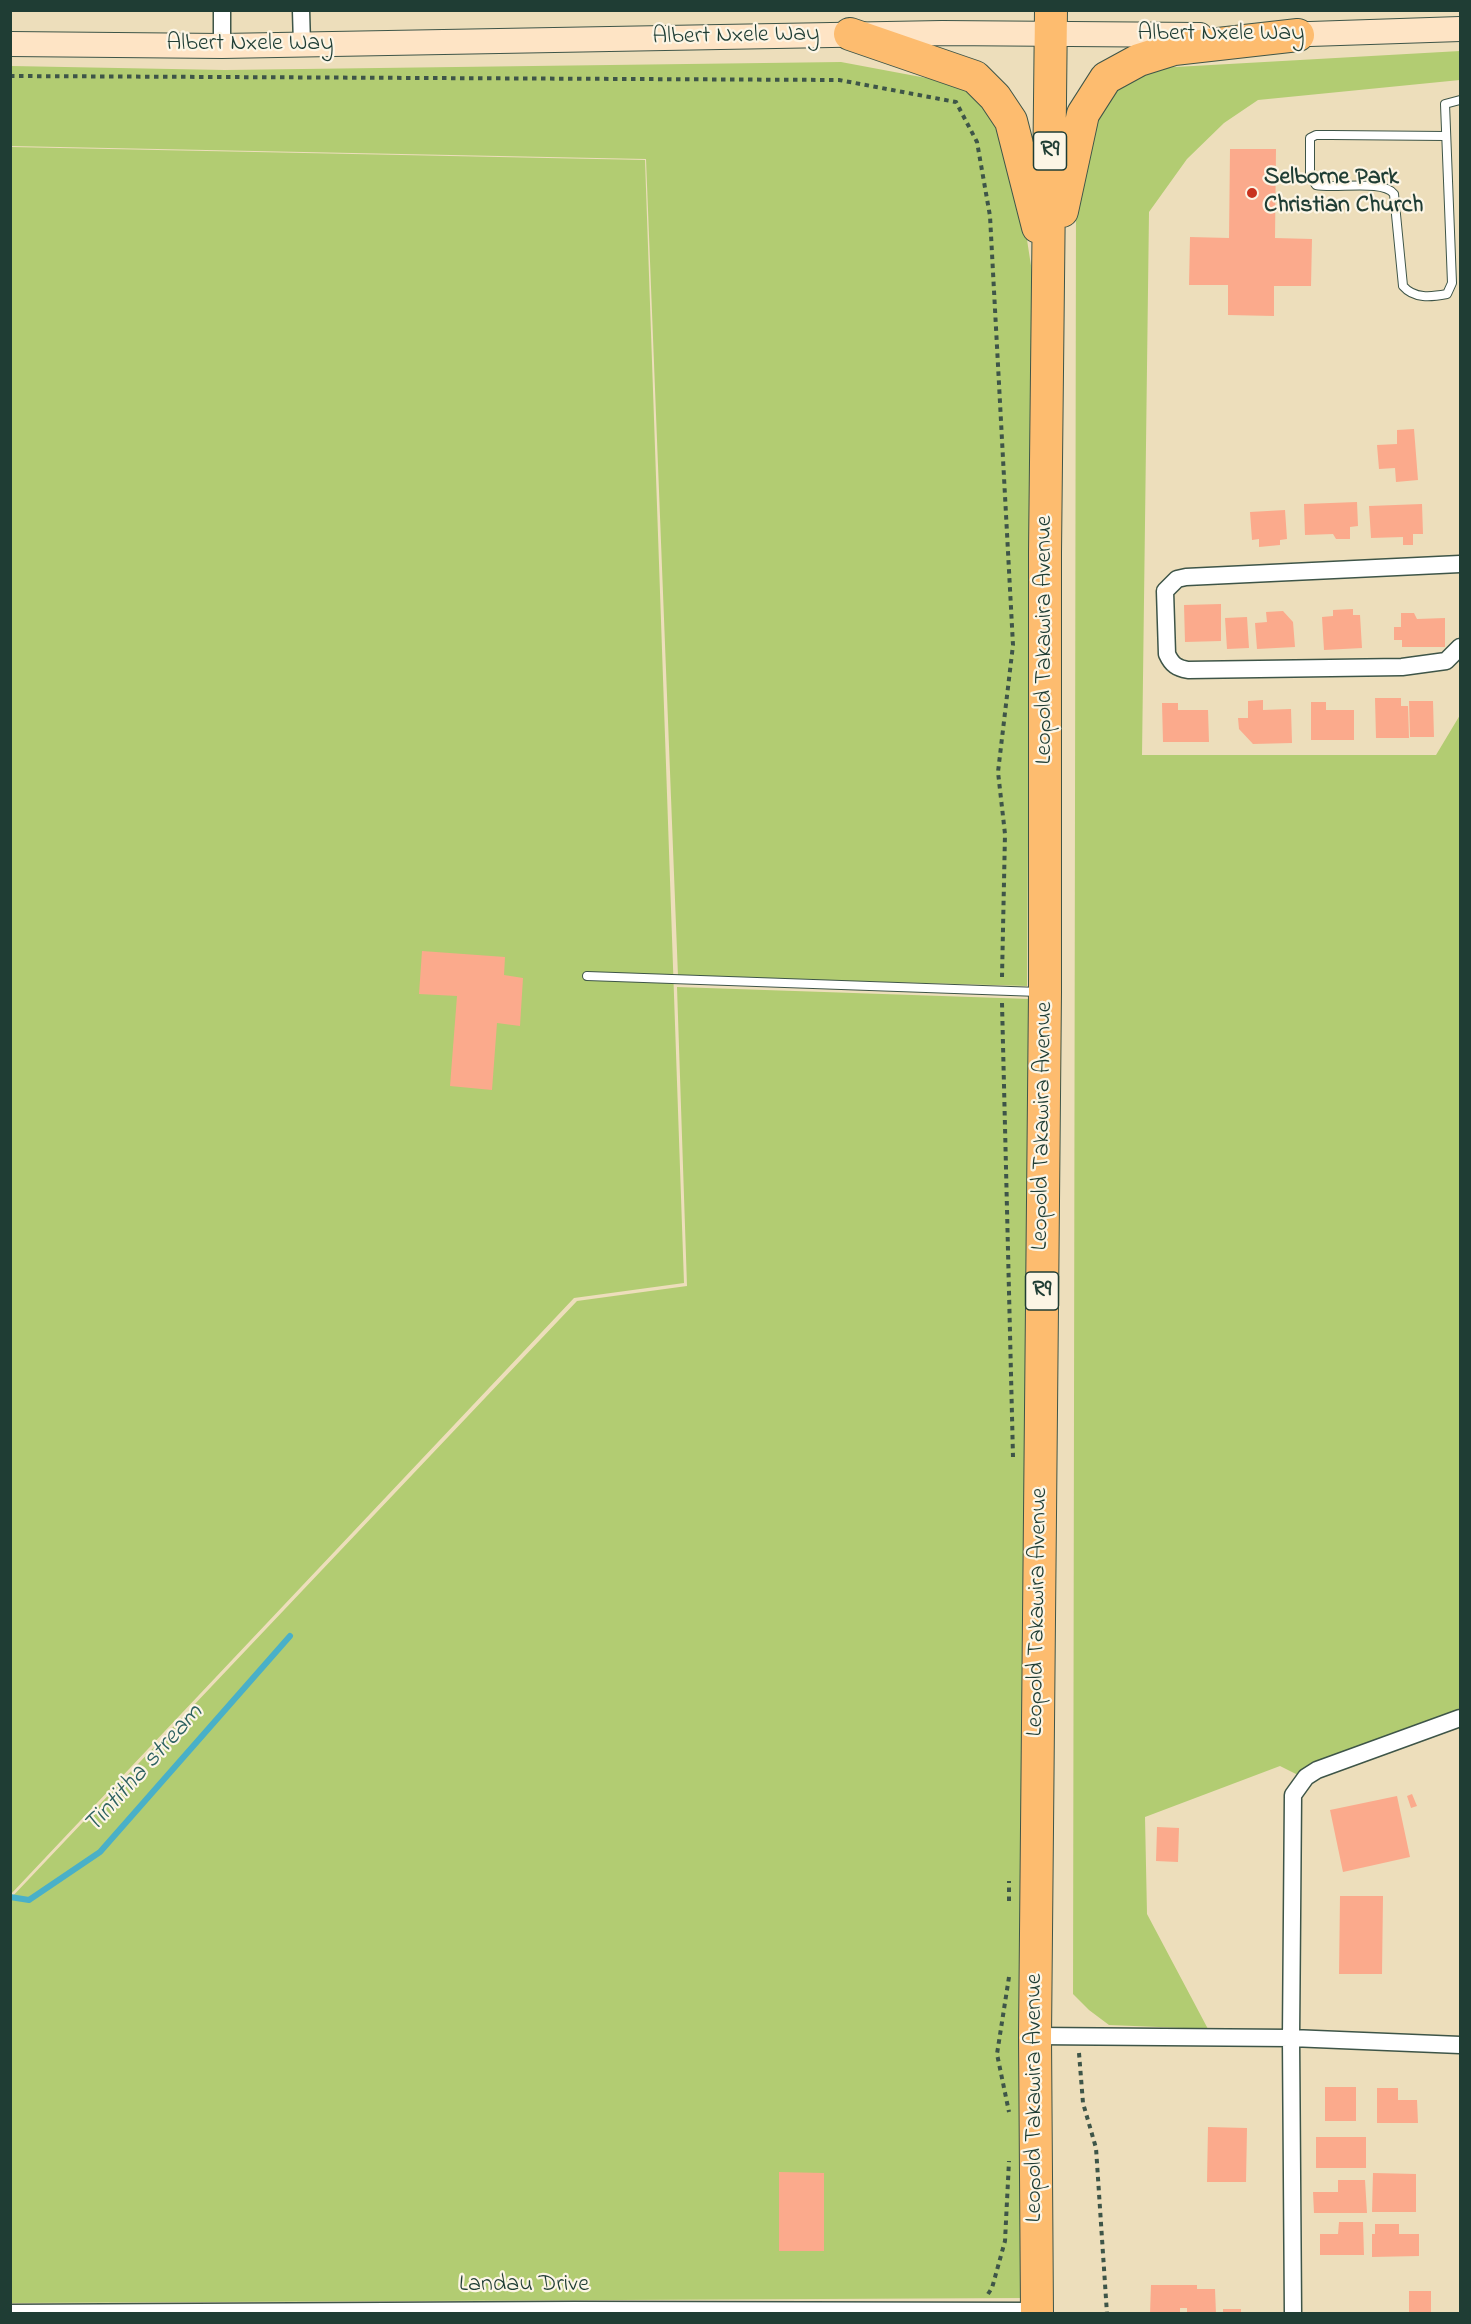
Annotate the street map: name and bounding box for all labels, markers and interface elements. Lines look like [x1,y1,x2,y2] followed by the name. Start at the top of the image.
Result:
[652,21,820,53] street label: Albert Nxele Way
[1137,21,1305,49] street label: Albert Nxele Way
[166,31,334,59] street label: Albert Nxele Way
[1034,132,1066,170] road number: R9
[1264,165,1423,221] place label: Selborne Park Christian Church
[1245,186,1259,200] marker: Selborne Park Christian Church
[1032,516,1060,764] street label: Leopold Takawira Avenue
[1027,1001,1061,1251] street label: Leopold Takawira Avenue
[1026,1272,1058,1310] road number: R9
[1022,1487,1056,1737] street label: Leopold Takawira Avenue
[79,1699,211,1841] water label: Tintitha stream
[1022,1974,1050,2222] street label: Leopold Takawira Avenue
[459,2272,589,2300] street label: Landau Drive

